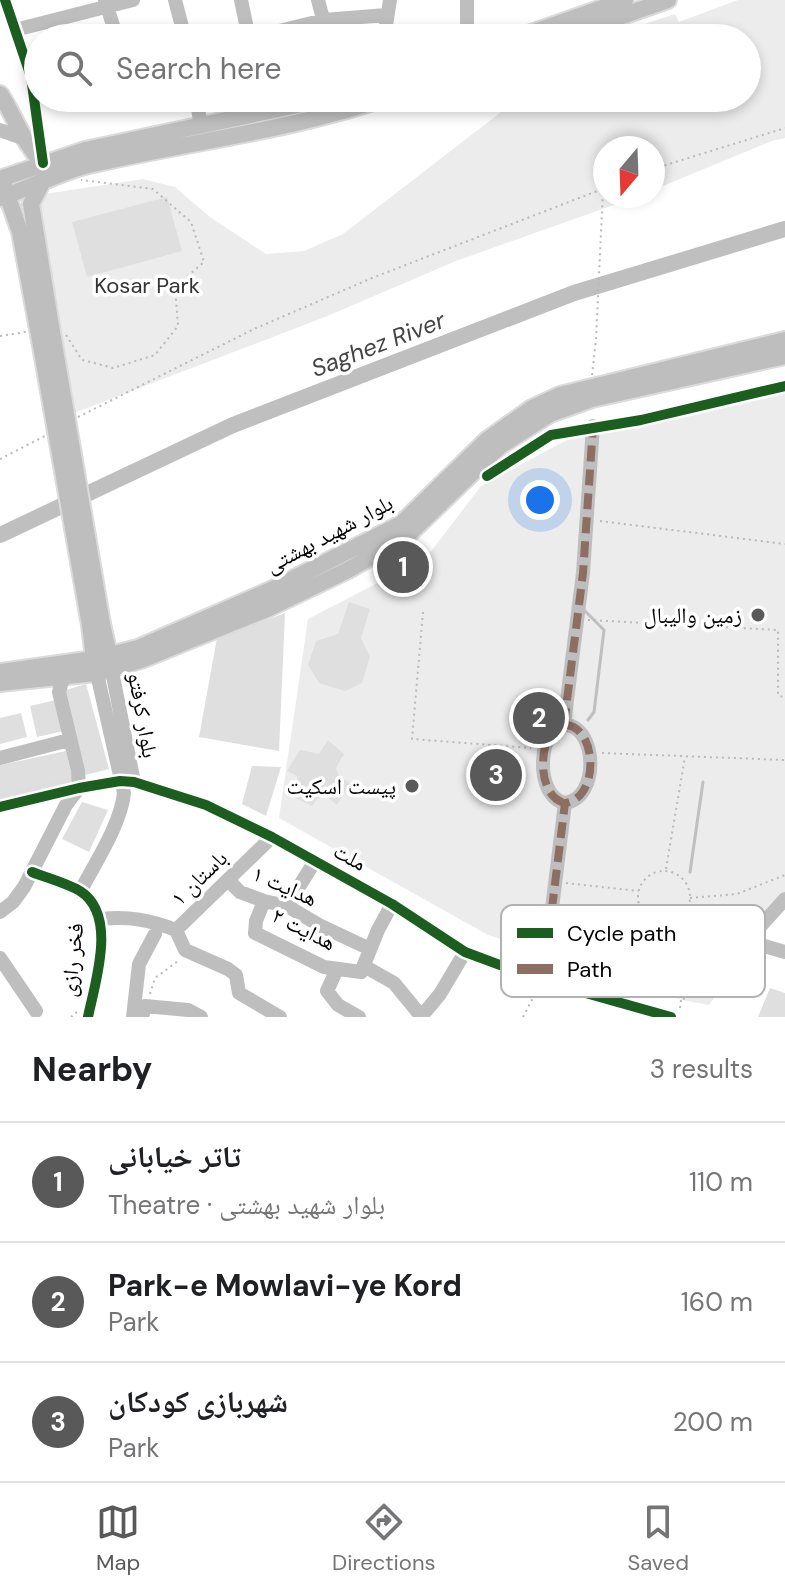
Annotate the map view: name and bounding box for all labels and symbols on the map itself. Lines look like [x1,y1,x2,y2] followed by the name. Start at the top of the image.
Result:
[593,136,665,208] north arrow
[94,271,200,300] park label: Kosar Park
[307,304,450,384] water label: Saghez River
[520,480,560,520] your location
[260,488,398,580] street label: بلوار شهید بهشتی
[377,537,429,597] pin: 1
[644,601,742,630] place label: زمین والیبال
[749,606,767,624] marker: زمین والیبال
[121,670,165,760] street label: بلوار کرفتو
[513,688,565,748] pin: 2
[470,745,522,805] pin: 3
[286,772,396,801] place label: پیست اسکیت
[403,777,421,795] marker: پیست اسکیت
[328,836,372,878] street label: ملت
[164,844,234,912] street label: باستان ۱
[248,859,322,913] street label: هدایت ۱
[267,901,341,957] street label: هدایت ۲
[501,905,765,997] legend
[567,919,677,948] text: Cycle path
[54,921,90,999] street label: فخر رازی
[567,955,612,984] text: Path

